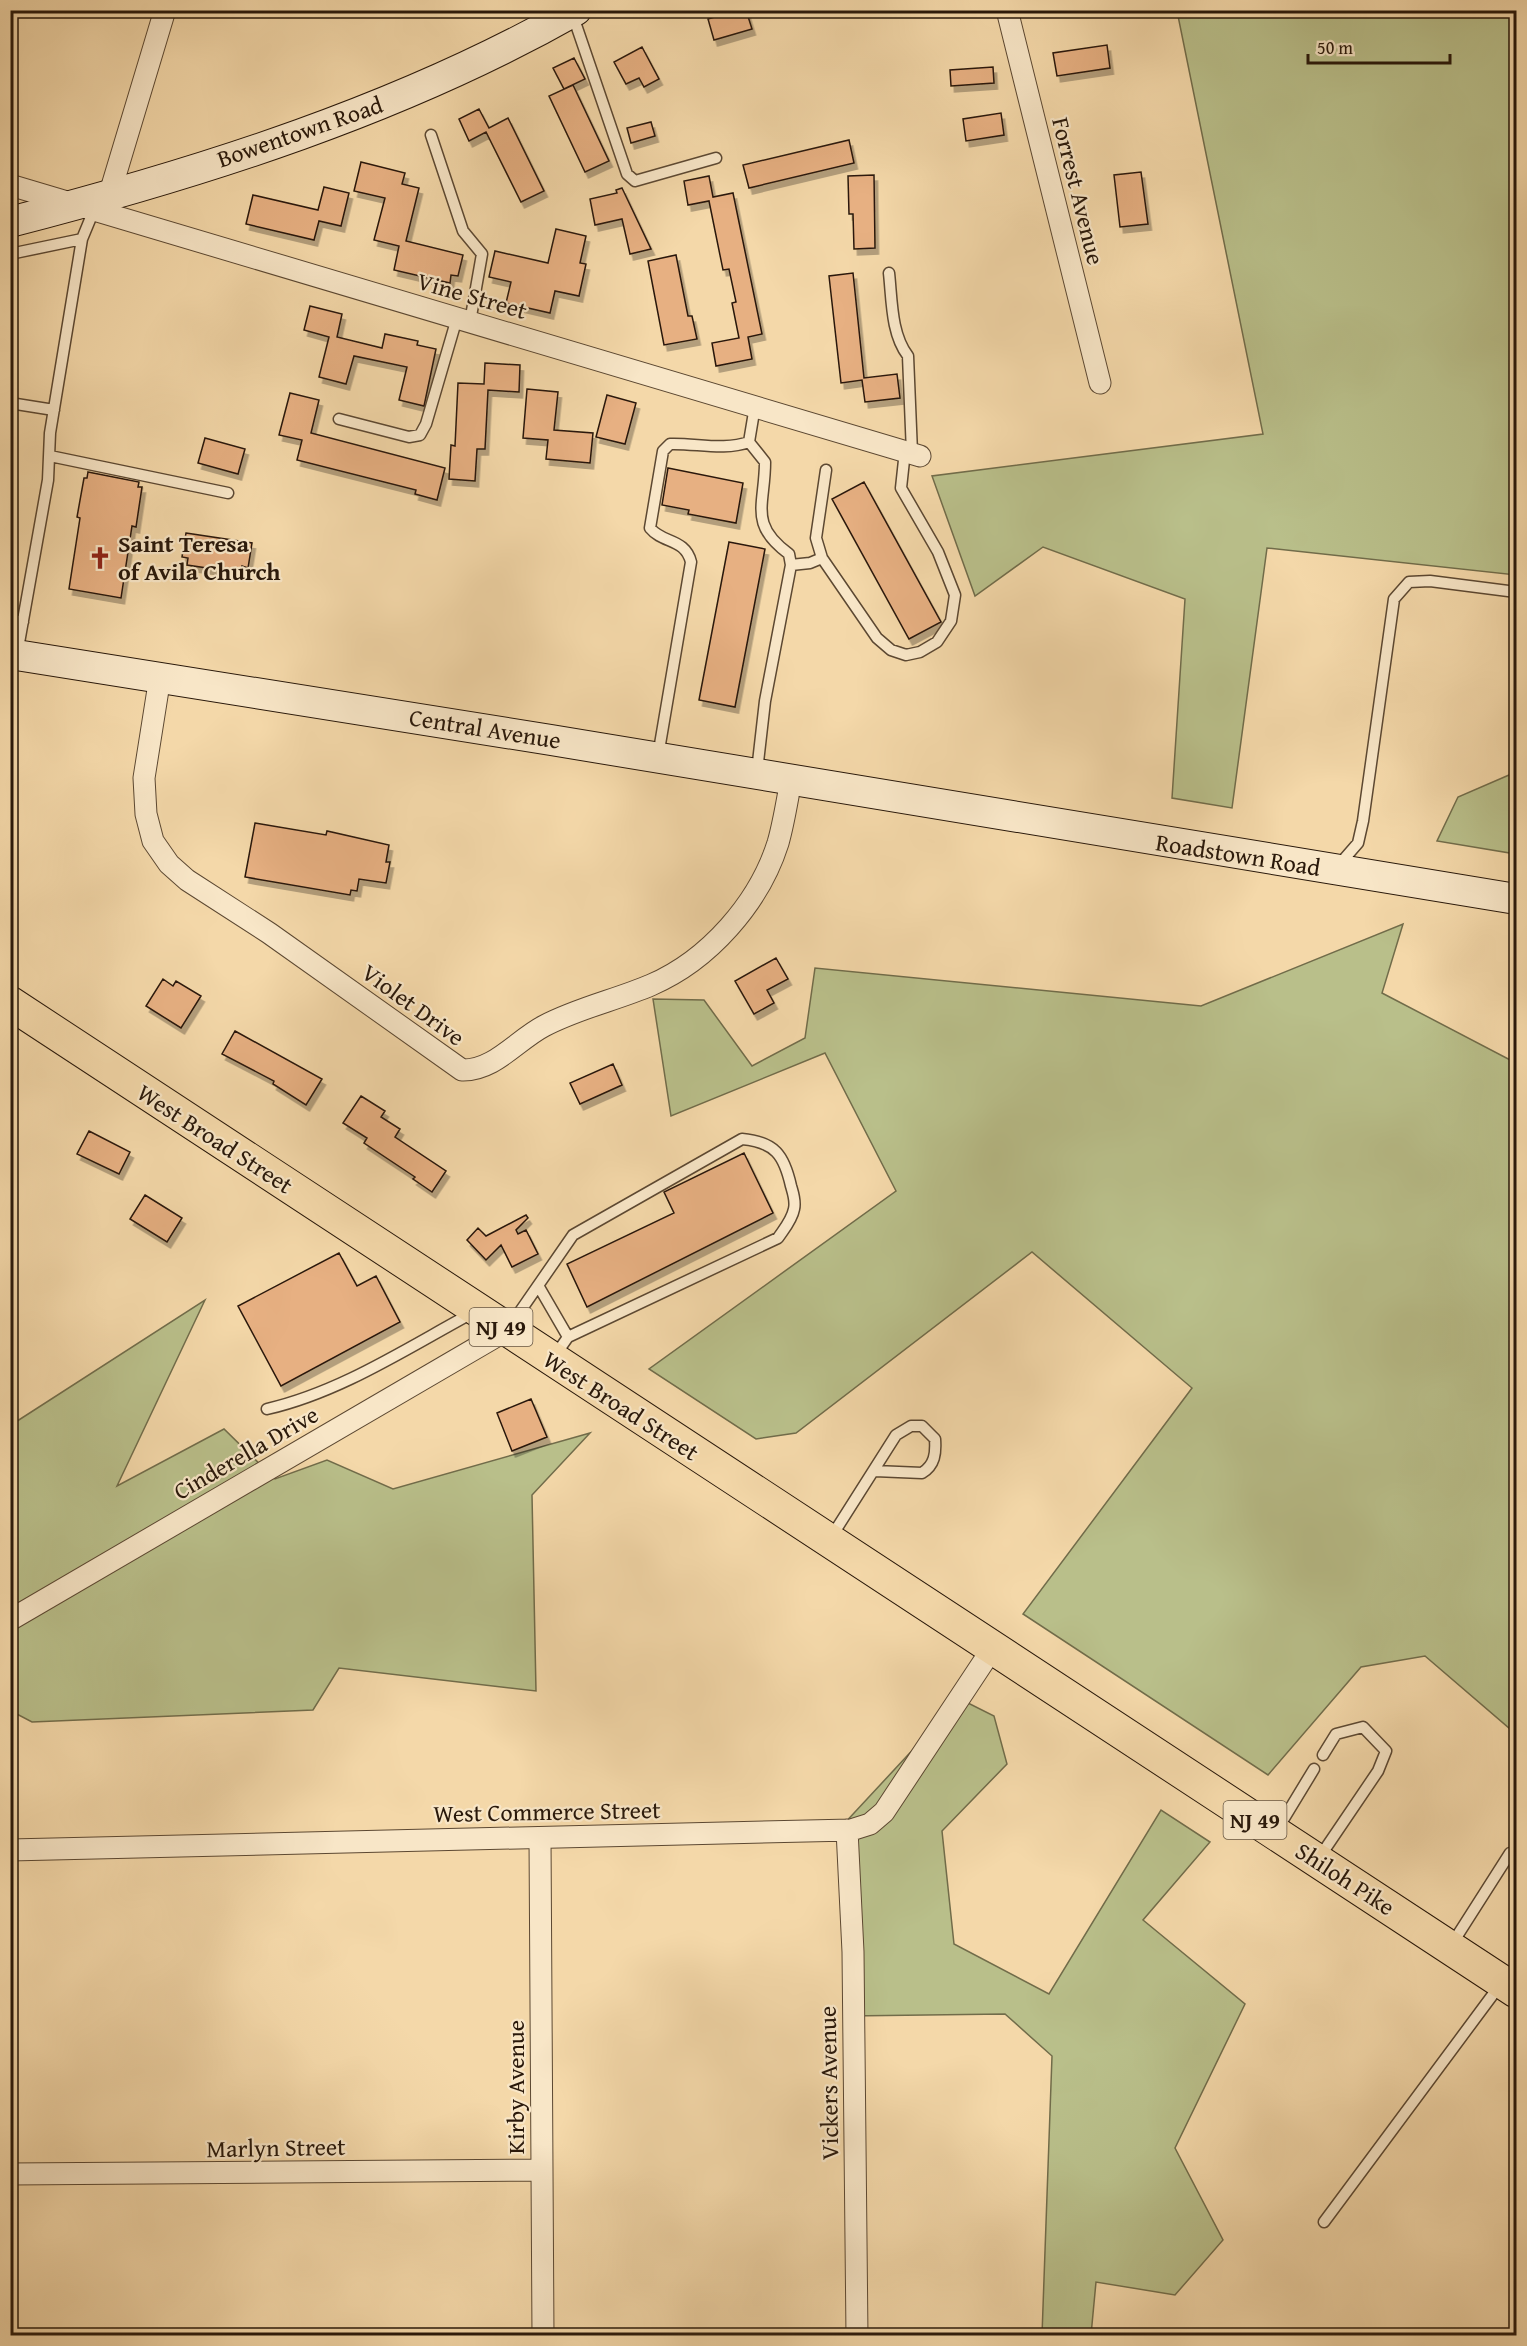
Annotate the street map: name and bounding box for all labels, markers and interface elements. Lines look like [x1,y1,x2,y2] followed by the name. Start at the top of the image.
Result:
[1308,27,1450,65] scale bar
[1317,34,1353,61] text: 50 m
[212,87,388,176] street label: Bowentown Road
[1043,114,1114,268] street label: Forrest Avenue
[413,263,532,328] street label: Vine Street
[118,526,280,589] place label: Saint Teresa of Avila Church
[87,545,113,571] church icon: Saint Teresa of Avila Church
[407,699,563,758] street label: Central Avenue
[1153,824,1323,885] street label: Roadstown Road
[354,955,472,1054] street label: Violet Drive
[130,1075,301,1202] street label: West Broad Street
[470,1308,532,1346] road number: NJ 49
[536,1342,707,1469] street label: West Broad Street
[167,1397,325,1508] street label: Cinderella Drive
[433,1792,661,1831] street label: West Commerce Street
[1224,1801,1286,1839] road number: NJ 49
[1289,1833,1402,1924] street label: Shiloh Pike
[810,2006,847,2160] street label: Vickers Avenue
[498,2020,533,2154] street label: Kirby Avenue
[206,2129,346,2166] street label: Marlyn Street

